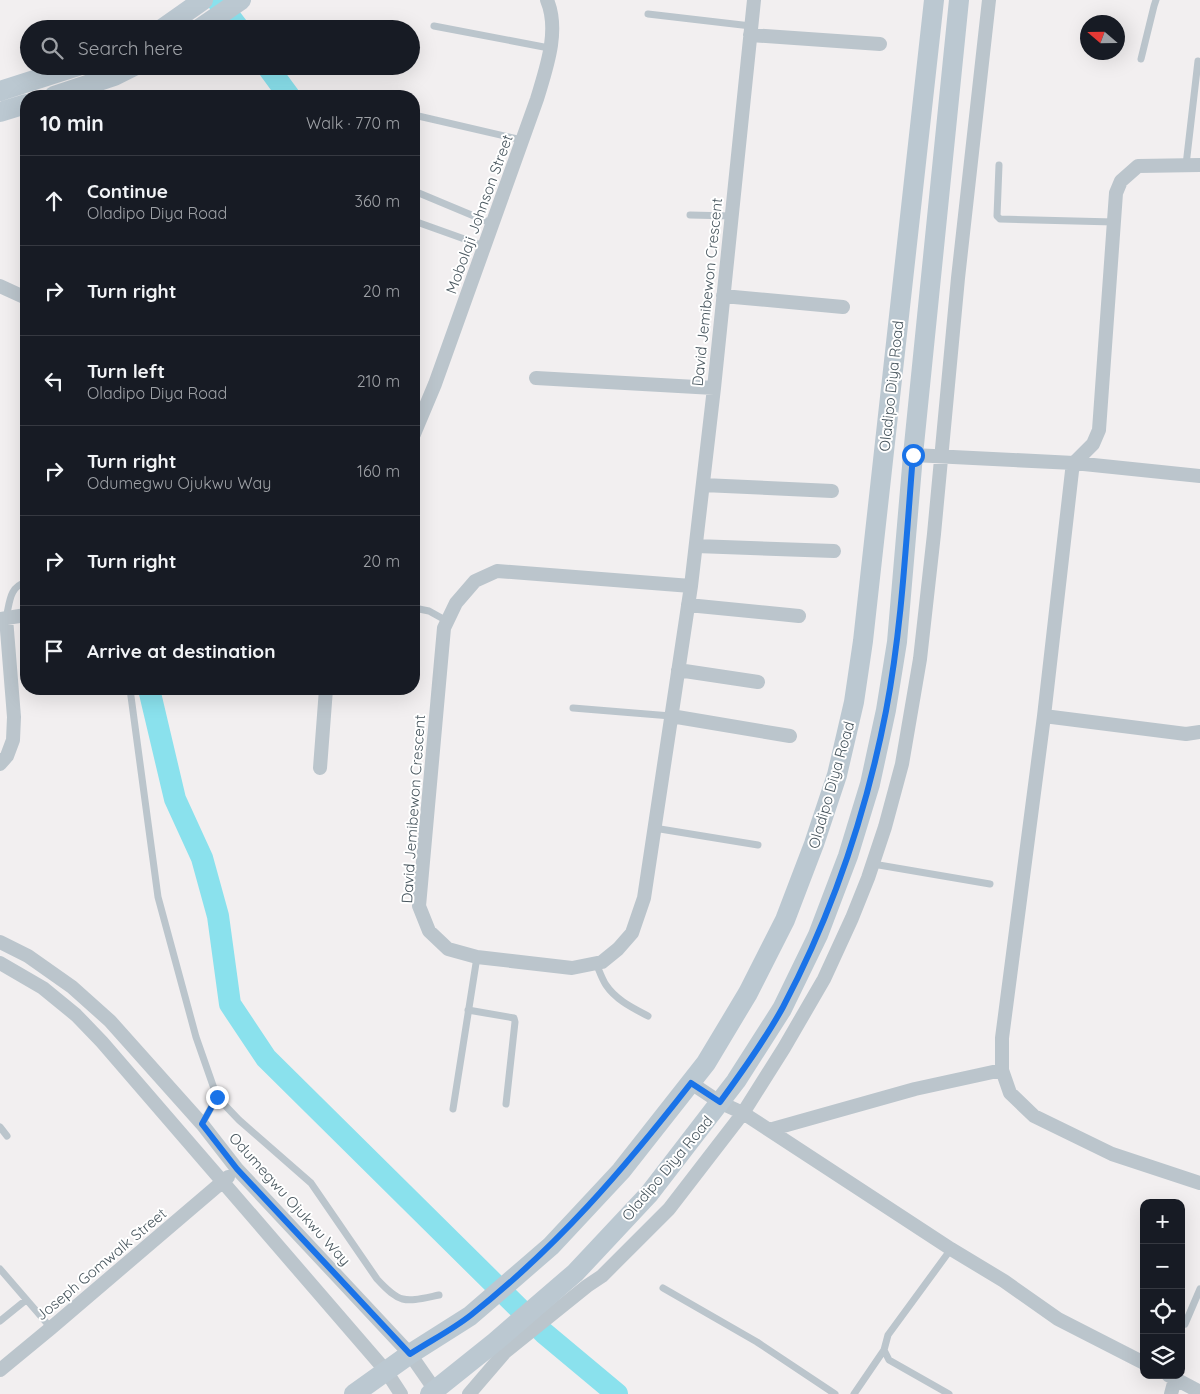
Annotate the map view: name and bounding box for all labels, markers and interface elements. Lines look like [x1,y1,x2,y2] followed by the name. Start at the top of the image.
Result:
[1080,15,1125,60] north arrow
[20,20,420,75] search box
[38,34,66,62] icon: search
[78,36,183,60] text: Search here
[40,110,104,136] text: 10 min
[306,113,400,133] text: Walk · 770 m
[441,132,517,296] street label: Mobolaji Johnson Street
[87,179,168,203] text: Continue
[40,187,68,215] icon: ahead
[355,191,400,211] text: 360 m
[688,197,726,387] street label: David Jemibewon Crescent
[87,203,227,223] text: Oladipo Diya Road
[40,277,68,305] icon: right
[87,279,176,303] text: Turn right
[363,281,400,301] text: 20 m
[875,320,907,452] street label: Oladipo Diya Road
[87,359,165,383] text: Turn left
[40,367,68,395] icon: left
[357,371,400,391] text: 210 m
[87,383,227,403] text: Oladipo Diya Road
[902,444,925,467] route start
[87,449,176,473] text: Turn right
[40,457,68,485] icon: right
[357,461,400,481] text: 160 m
[87,473,271,493] text: Odumegwu Ojukwu Way
[40,547,68,575] icon: right
[87,549,176,573] text: Turn right
[363,551,400,571] text: 20 m
[40,637,68,665] icon: arrive
[87,639,276,663] text: Arrive at destination
[397,714,429,904] street label: David Jemibewon Crescent
[804,719,858,851] street label: Oladipo Diya Road
[206,1086,229,1109] route end
[617,1112,717,1224] street label: Oladipo Diya Road
[225,1128,355,1270] street label: Odumegwu Ojukwu Way
[1140,1199,1185,1379] map controls
[1140,1199,1185,1244] button: +
[32,1204,170,1324] street label: Joseph Gomwalk Street
[1140,1244,1185,1289] button: −
[1140,1289,1185,1334] button: locate
[1140,1334,1185,1379] button: layers

